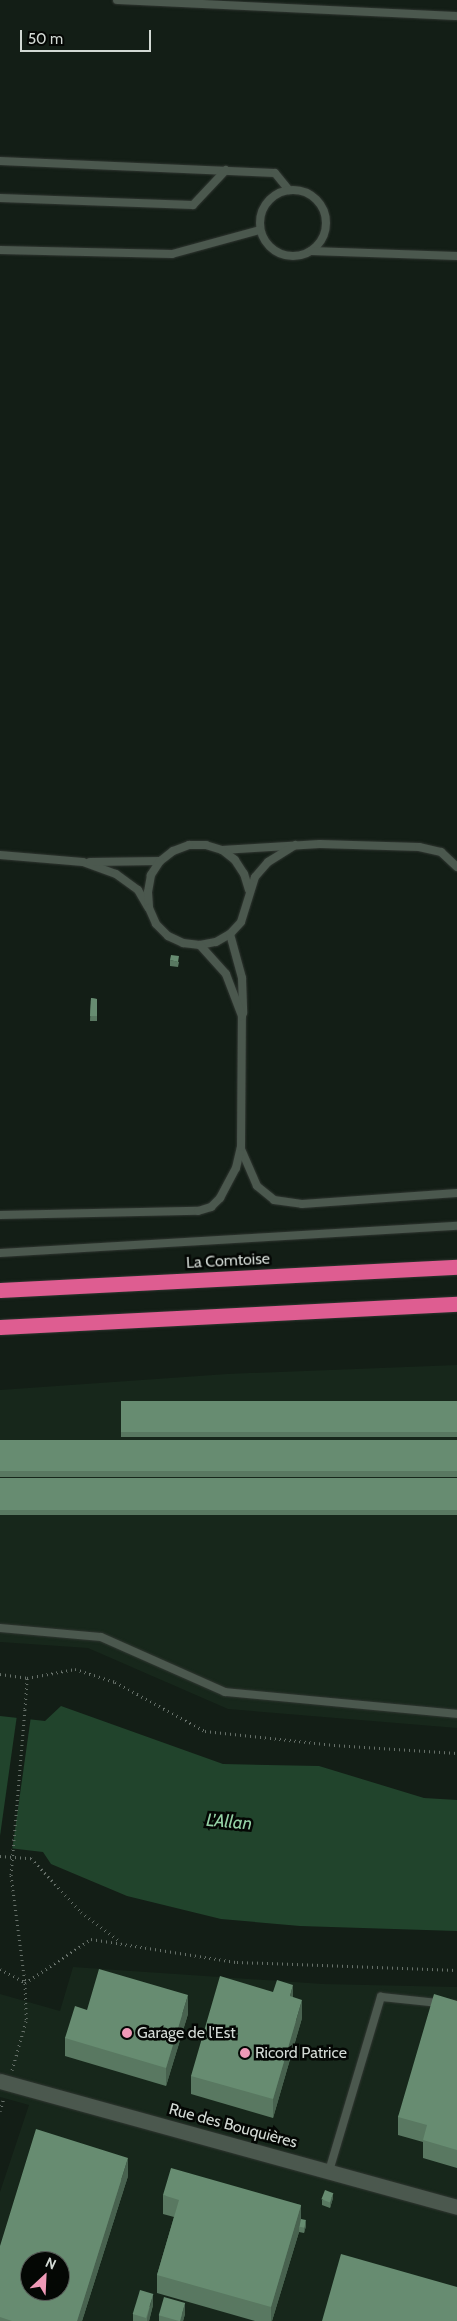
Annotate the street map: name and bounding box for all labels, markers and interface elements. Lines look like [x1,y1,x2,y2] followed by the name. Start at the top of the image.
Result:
[22,20,154,52] scale bar
[28,30,63,48] text: 50 m
[186,1249,270,1273] street label: La Comtoise
[205,1809,253,1835] water label: L'Allan
[137,2023,236,2043] place label: Garage de l'Est
[121,2027,133,2039] marker: Garage de l'Est
[255,2043,347,2063] place label: Ricord Patrice
[239,2047,251,2059] marker: Ricord Patrice
[167,2100,299,2152] street label: Rue des Bouquières
[20,2251,70,2301] north arrow
[43,2253,59,2274] text: N

